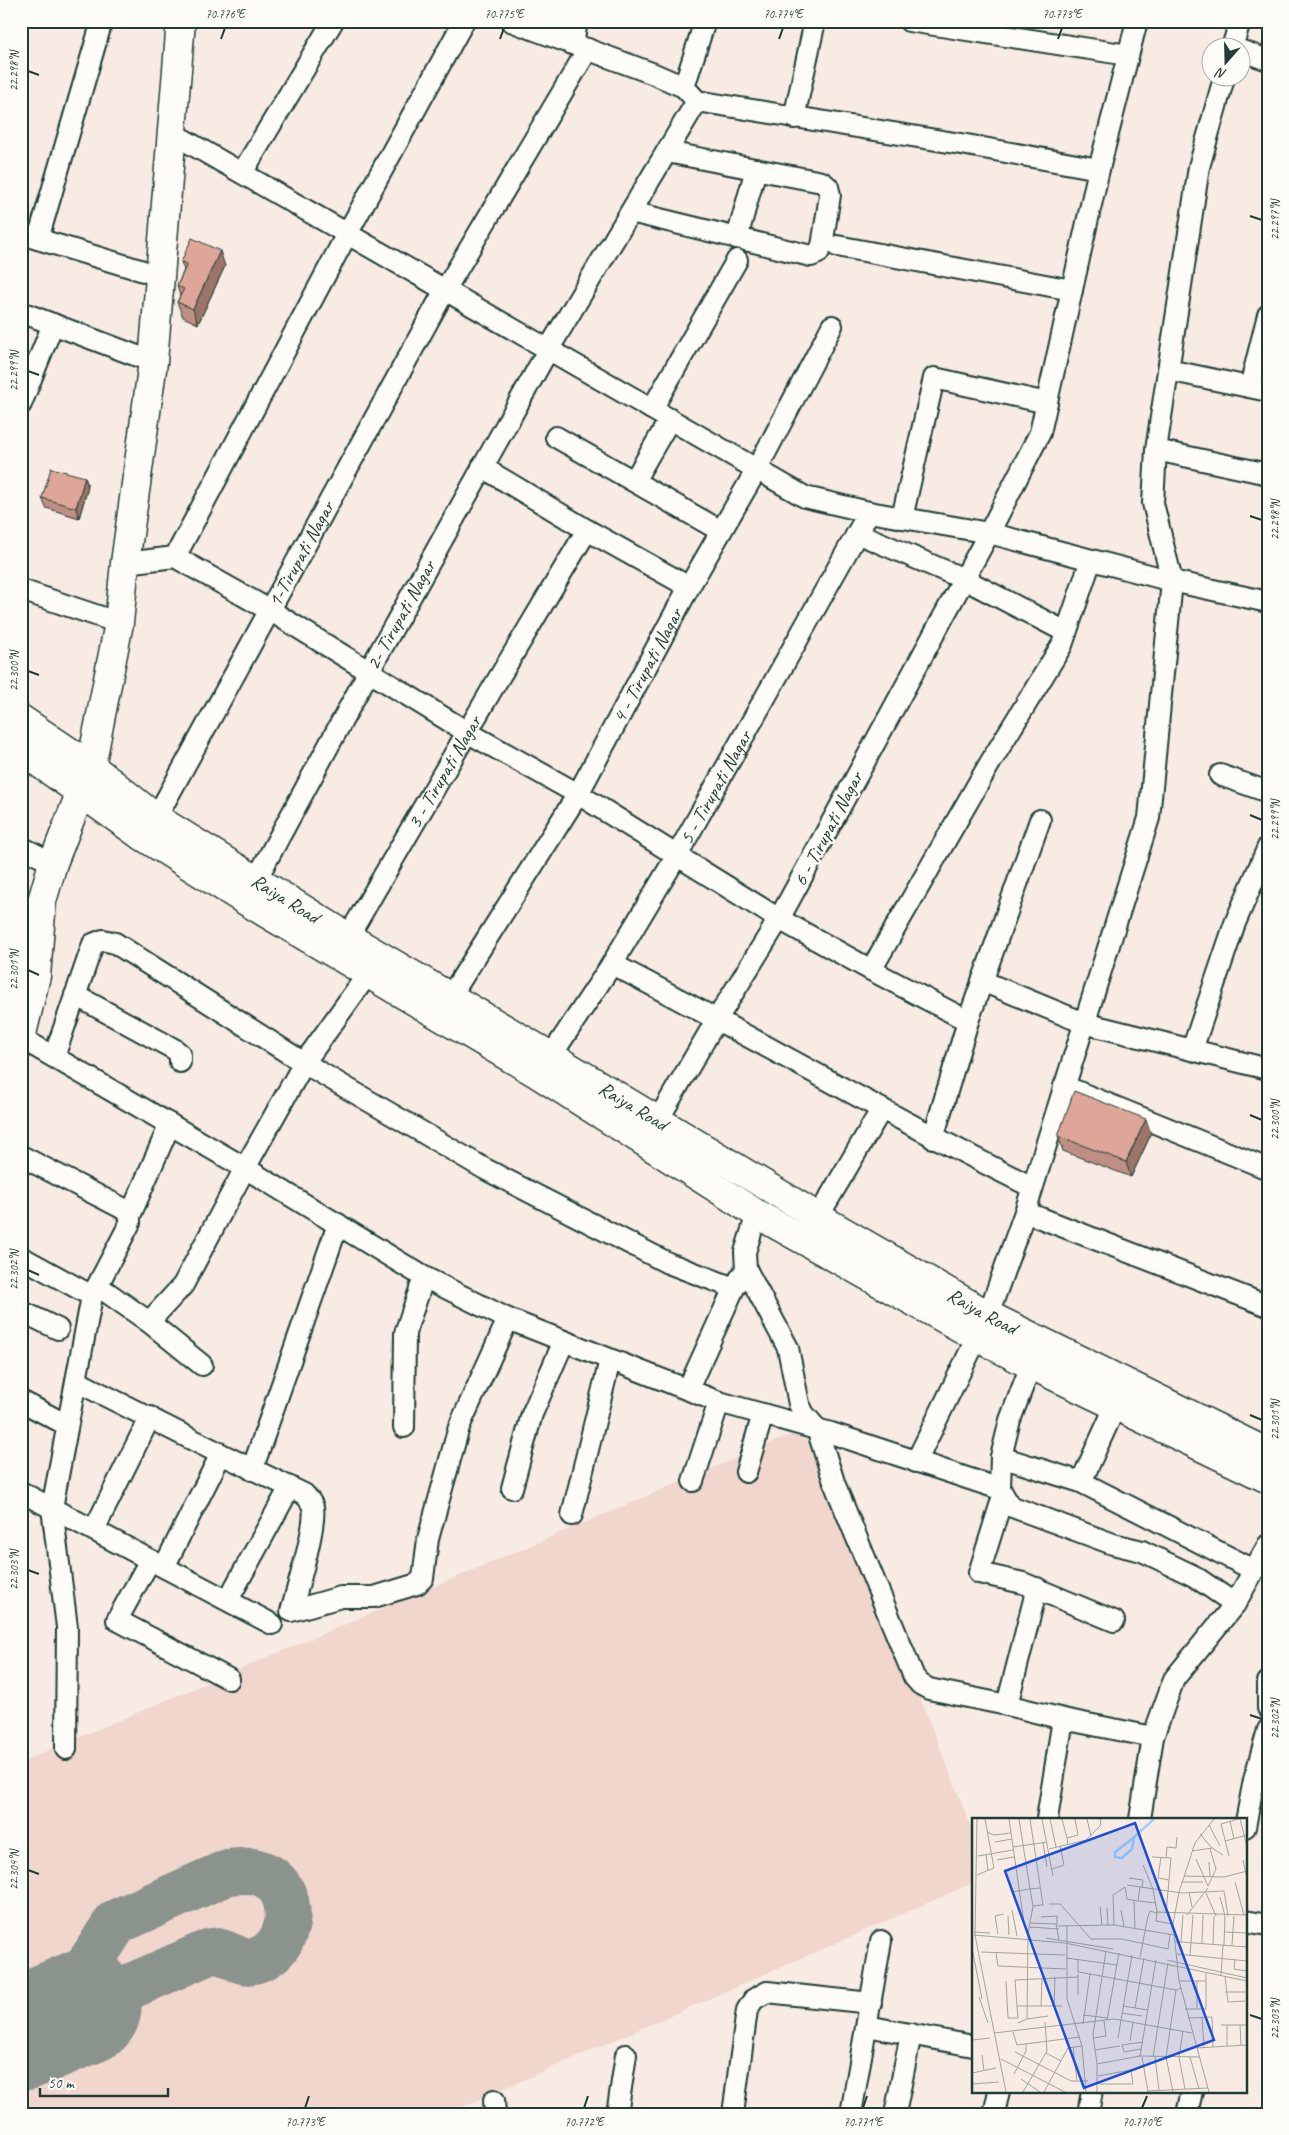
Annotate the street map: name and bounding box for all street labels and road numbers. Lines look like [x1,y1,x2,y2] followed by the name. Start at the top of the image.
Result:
[262,495,340,611] street label: 1-Tirupati Nagar
[360,554,442,674] street label: 2- Tirupati Nagar
[606,602,689,727] street label: 4 - Tirupati Nagar
[401,709,487,833] street label: 3 - Tirupati Nagar
[673,724,758,848] street label: 5 - Tirupati Nagar
[787,766,869,891] street label: 6 - Tirupati Nagar
[247,868,327,931] street label: Raiya Road
[594,1075,675,1138] street label: Raiya Road
[943,1282,1024,1341] street label: Raiya Road

